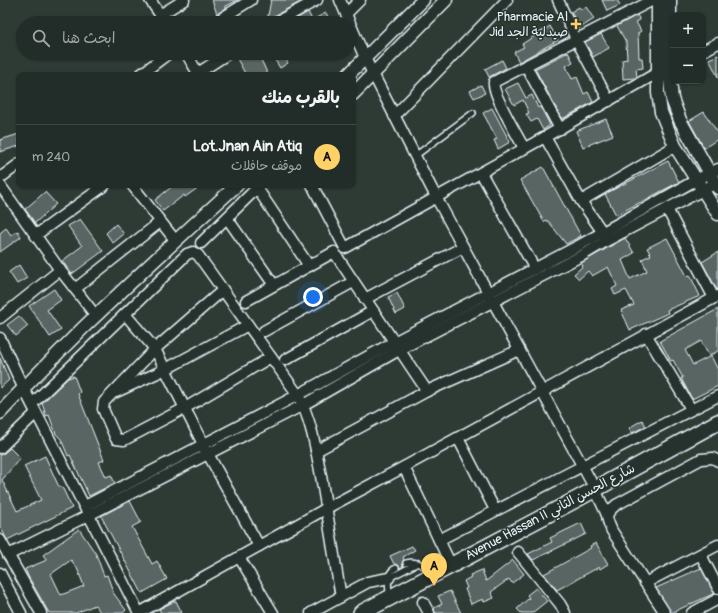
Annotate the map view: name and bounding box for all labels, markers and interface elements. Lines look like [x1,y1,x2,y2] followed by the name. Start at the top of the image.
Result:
[489,9,568,40] place label: Pharmacie Al Jid صيدلية الجد
[670,12,706,84] map controls
[670,12,706,48] button: +
[16,16,356,60] search box
[571,19,581,29] marker: Pharmacie Al Jid صيدلية الجد
[30,27,52,49] icon: search
[62,29,115,48] text: ابحث هنا
[670,48,706,84] button: −
[262,87,340,108] text: بالقرب منك
[193,137,302,156] text: Lot.Jnan Ain Atiq
[32,149,70,165] text: 240 m
[323,149,331,165] text: A
[231,158,302,174] text: موقف حافلات
[303,287,323,307] your location
[462,460,639,566] street label: Avenue Hassan II شارع الحسن الثاني
[421,553,447,586] pin: A

